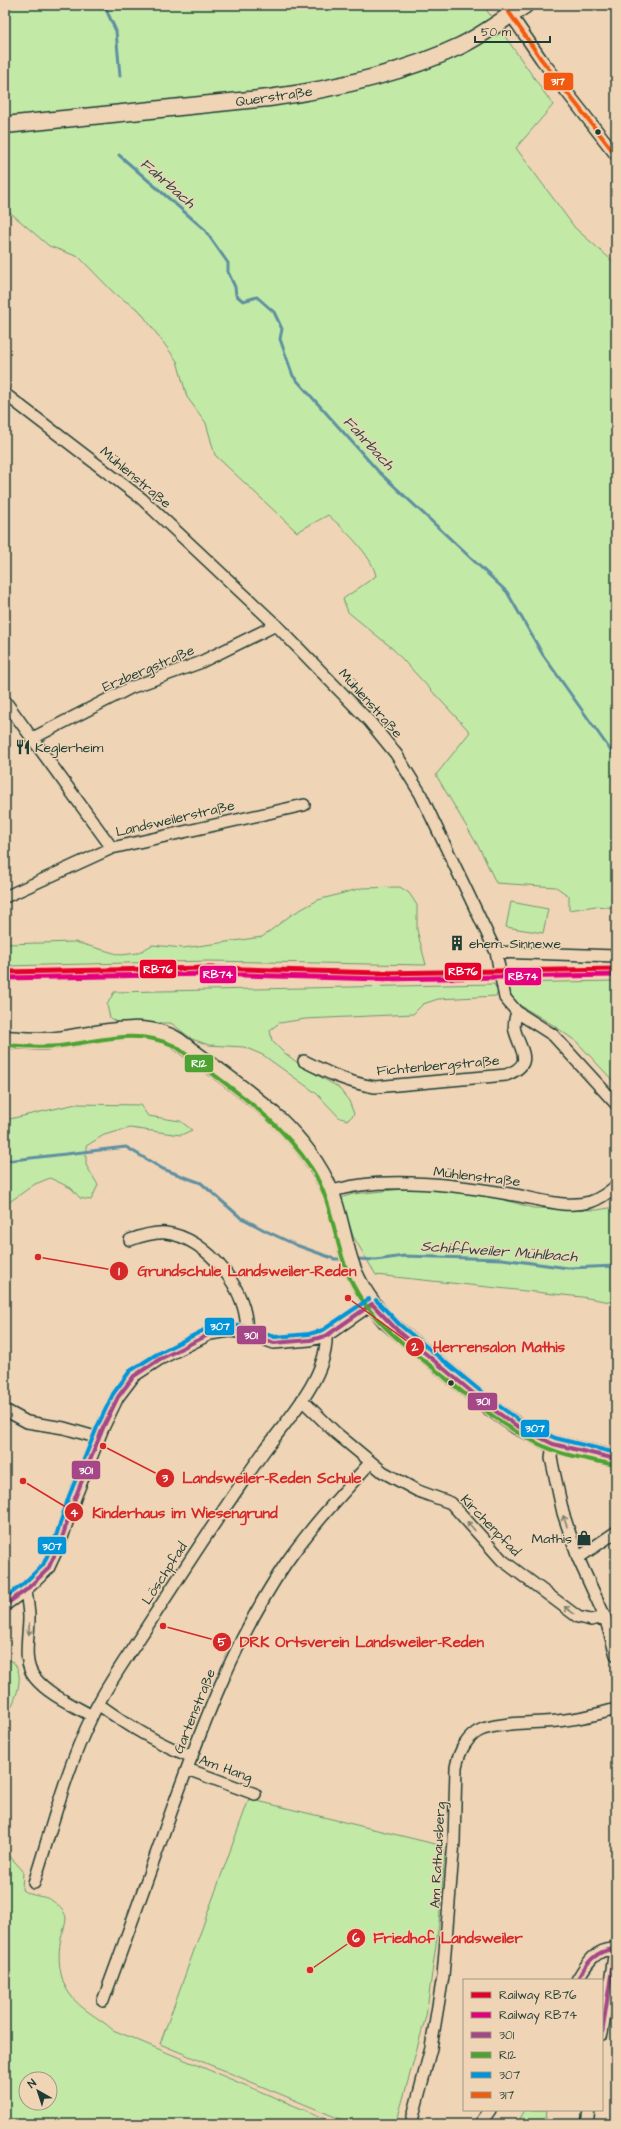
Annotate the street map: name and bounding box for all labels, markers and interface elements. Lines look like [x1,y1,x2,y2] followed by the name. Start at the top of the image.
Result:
[475,18,550,44] scale bar
[481,24,512,41] text: 50 m
[543,72,574,91] line badge: 317
[550,74,565,89] text: 317
[234,82,314,112] street label: Querstraße
[593,127,603,137] unlabelled marker
[136,154,200,214] water label: Fahrbach
[338,412,399,475] water label: Fahrbach
[95,442,176,514] street label: Mühlenstraße
[99,640,198,697] street label: Erzbergstraße
[334,664,407,743] street label: Mühlenstraße
[14,738,32,756] restaurant icon: Keglerheim
[35,738,103,758] place label: Keglerheim
[114,795,237,842] street label: Landsweilerstraße
[448,934,466,952] building icon: ehem. Sinnewe
[469,934,562,954] place label: ehem. Sinnewe
[139,959,177,979] line badge: RB76
[143,962,173,977] text: RB76
[444,962,482,981] line badge: RB76
[448,964,478,979] text: RB76
[199,965,237,984] line badge: RB74
[203,967,233,982] text: RB74
[504,967,542,986] line badge: RB74
[508,969,538,984] text: RB74
[376,1051,501,1081] street label: Fichtenbergstraße
[184,1054,214,1073] line badge: R12
[191,1056,207,1071] text: R12
[432,1162,522,1192] street label: Mühlenstraße
[420,1236,578,1267] water label: Schiffweiler Mühlbach
[109,1257,364,1284] callout: Grundschule Landsweiler-Reden
[138,1261,357,1282] text: Grundschule Landsweiler-Reden
[118,1263,120,1280] text: 1
[204,1317,235,1336] line badge: 307
[209,1319,230,1334] text: 307
[236,1325,267,1345] line badge: 301
[243,1328,259,1343] text: 301
[405,1333,573,1360] callout: Herrensalon Mathis
[433,1337,566,1358] text: Herrensalon Mathis
[411,1339,419,1356] text: 2
[446,1378,456,1388] unlabelled marker
[467,1392,498,1411] line badge: 301
[475,1394,491,1409] text: 301
[520,1419,550,1438] line badge: 307
[524,1421,545,1436] text: 307
[71,1460,101,1480] line badge: 301
[78,1463,94,1478] text: 301
[155,1464,370,1491] callout: Landsweiler-Reden Schule
[182,1468,362,1489] text: Landsweiler-Reden Schule
[161,1470,169,1487] text: 3
[456,1490,525,1561] street label: Kirchenpfad
[64,1499,286,1526] callout: Kinderhaus im Wiesengrund
[92,1503,278,1526] text: Kinderhaus im Wiesengrund
[70,1505,79,1522] text: 4
[561,1515,569,1527] one-way arrow
[466,1521,475,1531] one-way arrow
[532,1529,572,1549] place label: Mathis
[575,1529,593,1547] shop icon: Mathis
[37,1536,67,1555] line badge: 307
[137,1538,193,1609] street label: Löschpfad
[41,1539,62,1554] text: 307
[564,1606,575,1614] one-way arrow
[25,1622,32,1635] one-way arrow
[212,1629,492,1656] callout: DRK Ortsverein Landsweiler-Reden
[240,1632,485,1653] text: DRK Ortsverein Landsweiler-Reden
[218,1634,227,1651] text: 5
[169,1666,221,1757] street label: Gartenstraße
[196,1750,255,1788] street label: Am Hang
[425,1801,451,1909] street label: Am Rathausberg
[346,1925,531,1952] callout: Friedhof Landsweiler
[373,1928,523,1949] text: Friedhof Landsweiler
[352,1930,360,1947] text: 6
[463,1979,603,2111] legend
[499,1987,577,2005] text: Railway RB76
[499,2007,577,2025] text: Railway RB74
[499,2027,515,2044] text: 301
[499,2047,516,2064] text: R12
[499,2067,521,2084] text: 307
[18,2071,58,2111] north arrow
[25,2076,39,2092] text: N
[499,2087,515,2104] text: 317

